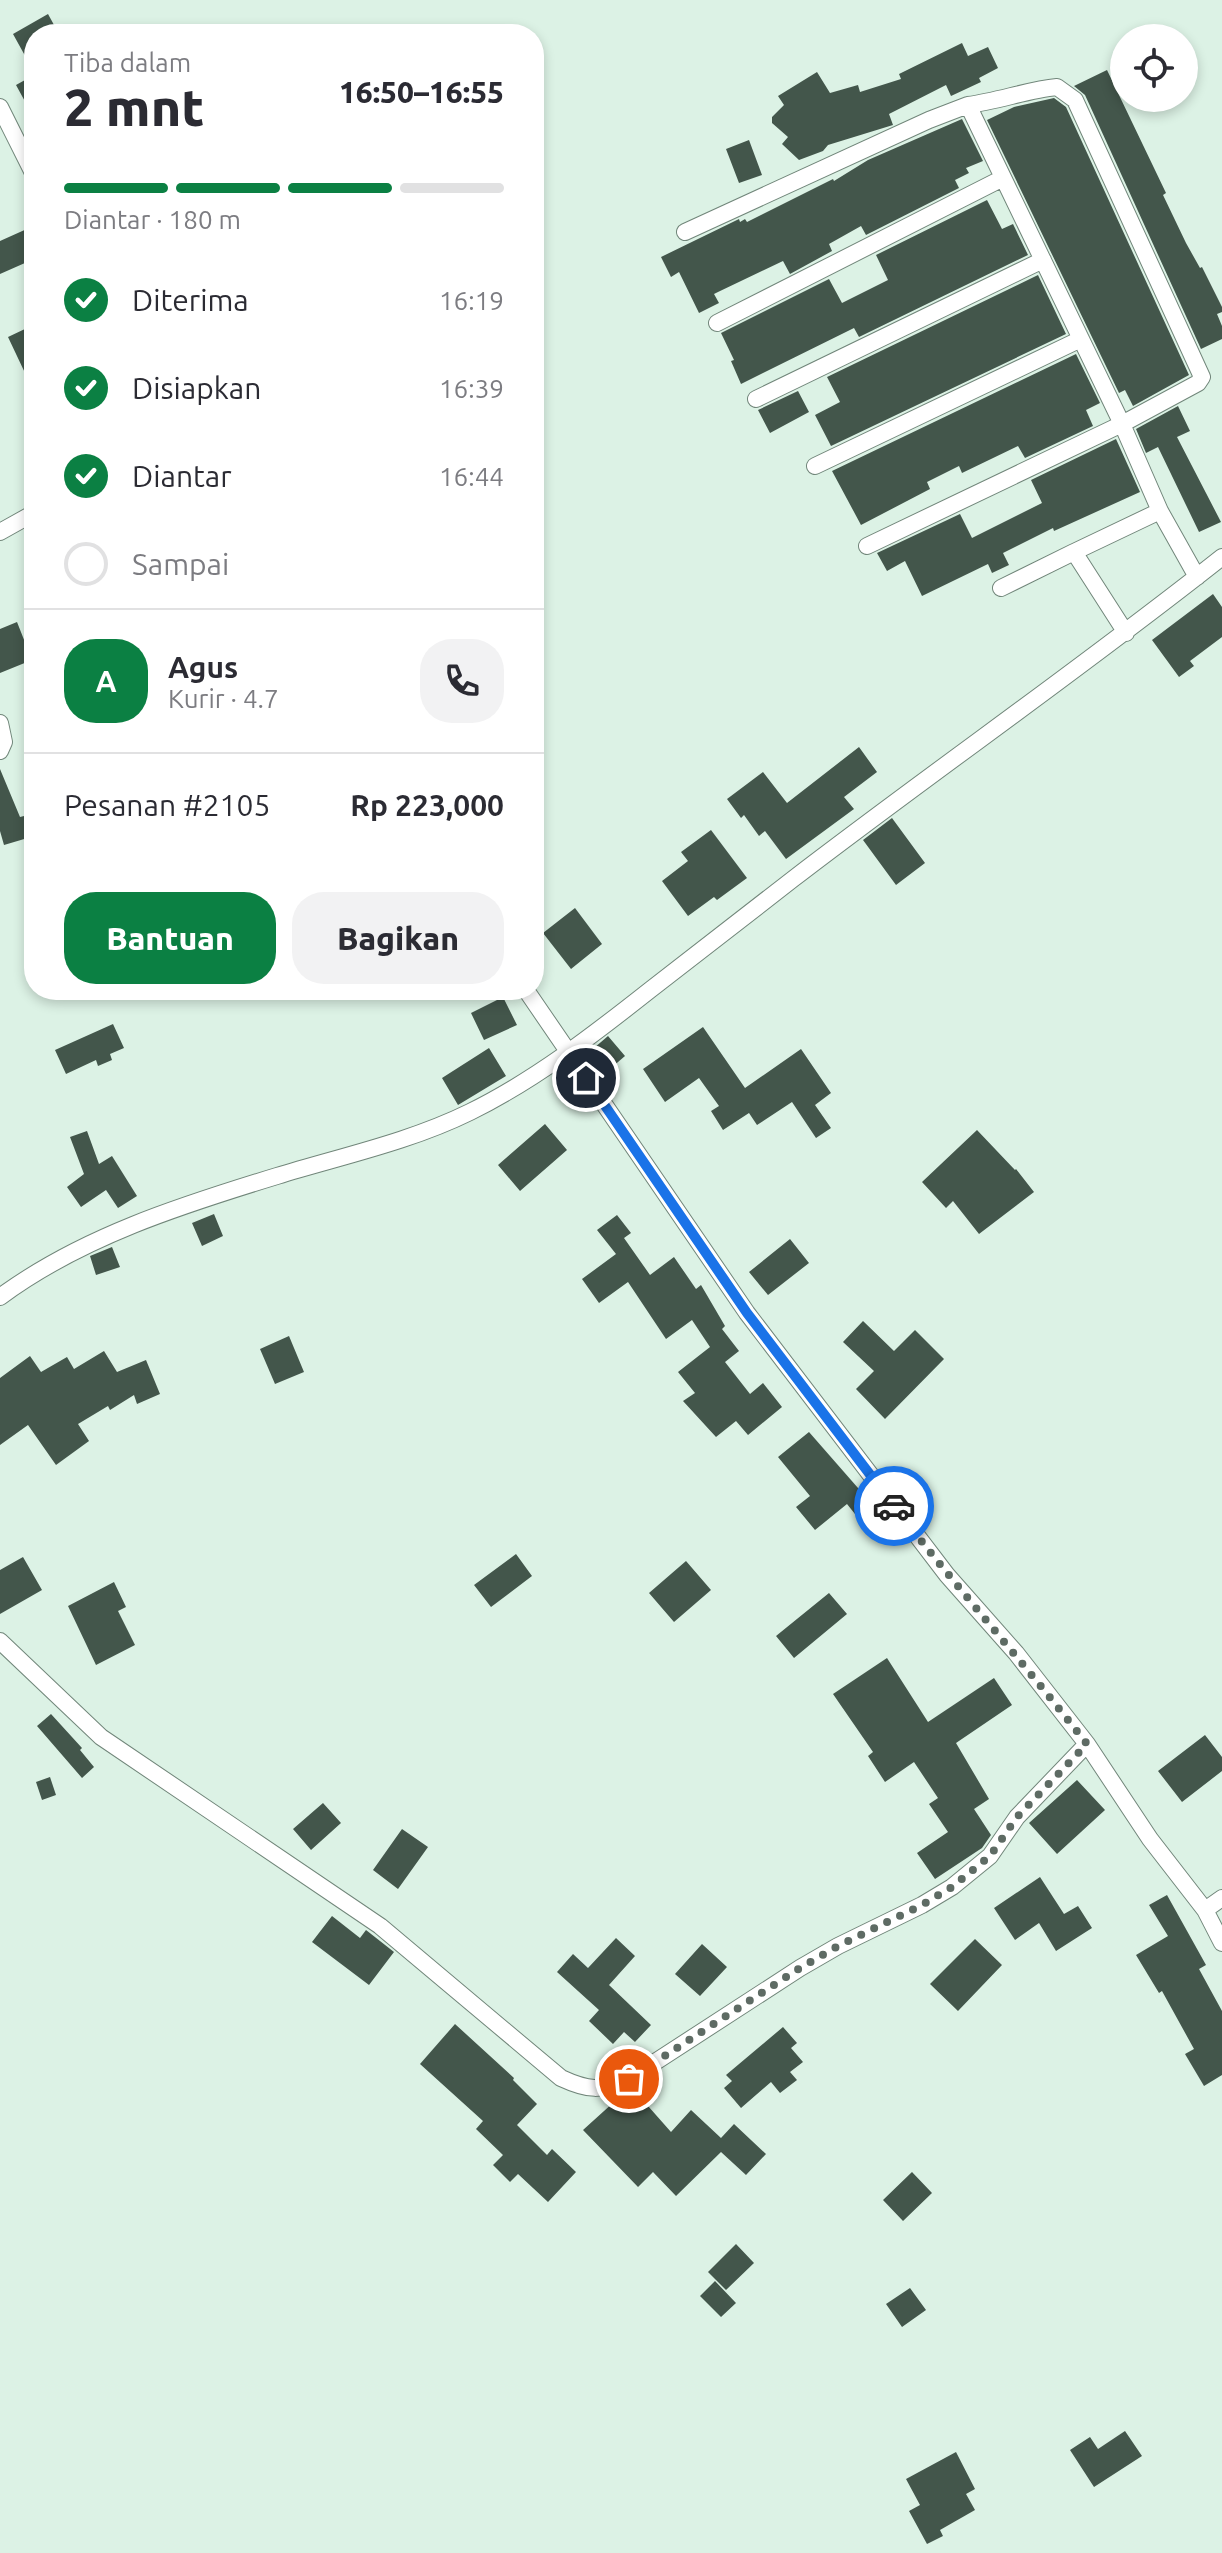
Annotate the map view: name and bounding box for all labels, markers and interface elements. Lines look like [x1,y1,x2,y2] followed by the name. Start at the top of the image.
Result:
[1110,24,1198,112] map controls
[1110,24,1198,112] button: locate
[64,48,191,77] text: Tiba dalam
[339,75,504,109] text: 16:50–16:55
[64,78,204,136] text: 2 mnt
[64,205,241,234] text: Diantar · 180 m
[64,278,108,322] icon: check
[132,283,249,317] text: Diterima
[439,286,504,315] text: 16:19
[64,366,108,410] icon: check
[132,371,261,405] text: Disiapkan
[439,374,504,403] text: 16:39
[64,454,108,498] icon: check
[132,459,232,493] text: Diantar
[439,462,504,491] text: 16:44
[132,547,229,581] text: Sampai
[420,639,504,723] button: phone
[168,650,238,684] text: Agus
[95,664,117,698] text: A
[168,684,279,713] text: Kurir · 4.7
[64,788,270,822] text: Pesanan #2105
[350,788,504,822] text: Rp 223,000
[64,892,276,984] button: Bantuan
[292,892,504,984] button: Bagikan
[552,1044,620,1112] pin
[564,1056,608,1100] icon: home
[854,1466,934,1546] courier
[872,1484,916,1528] icon: car
[595,2045,663,2113] pin
[607,2057,651,2101] icon: bag

